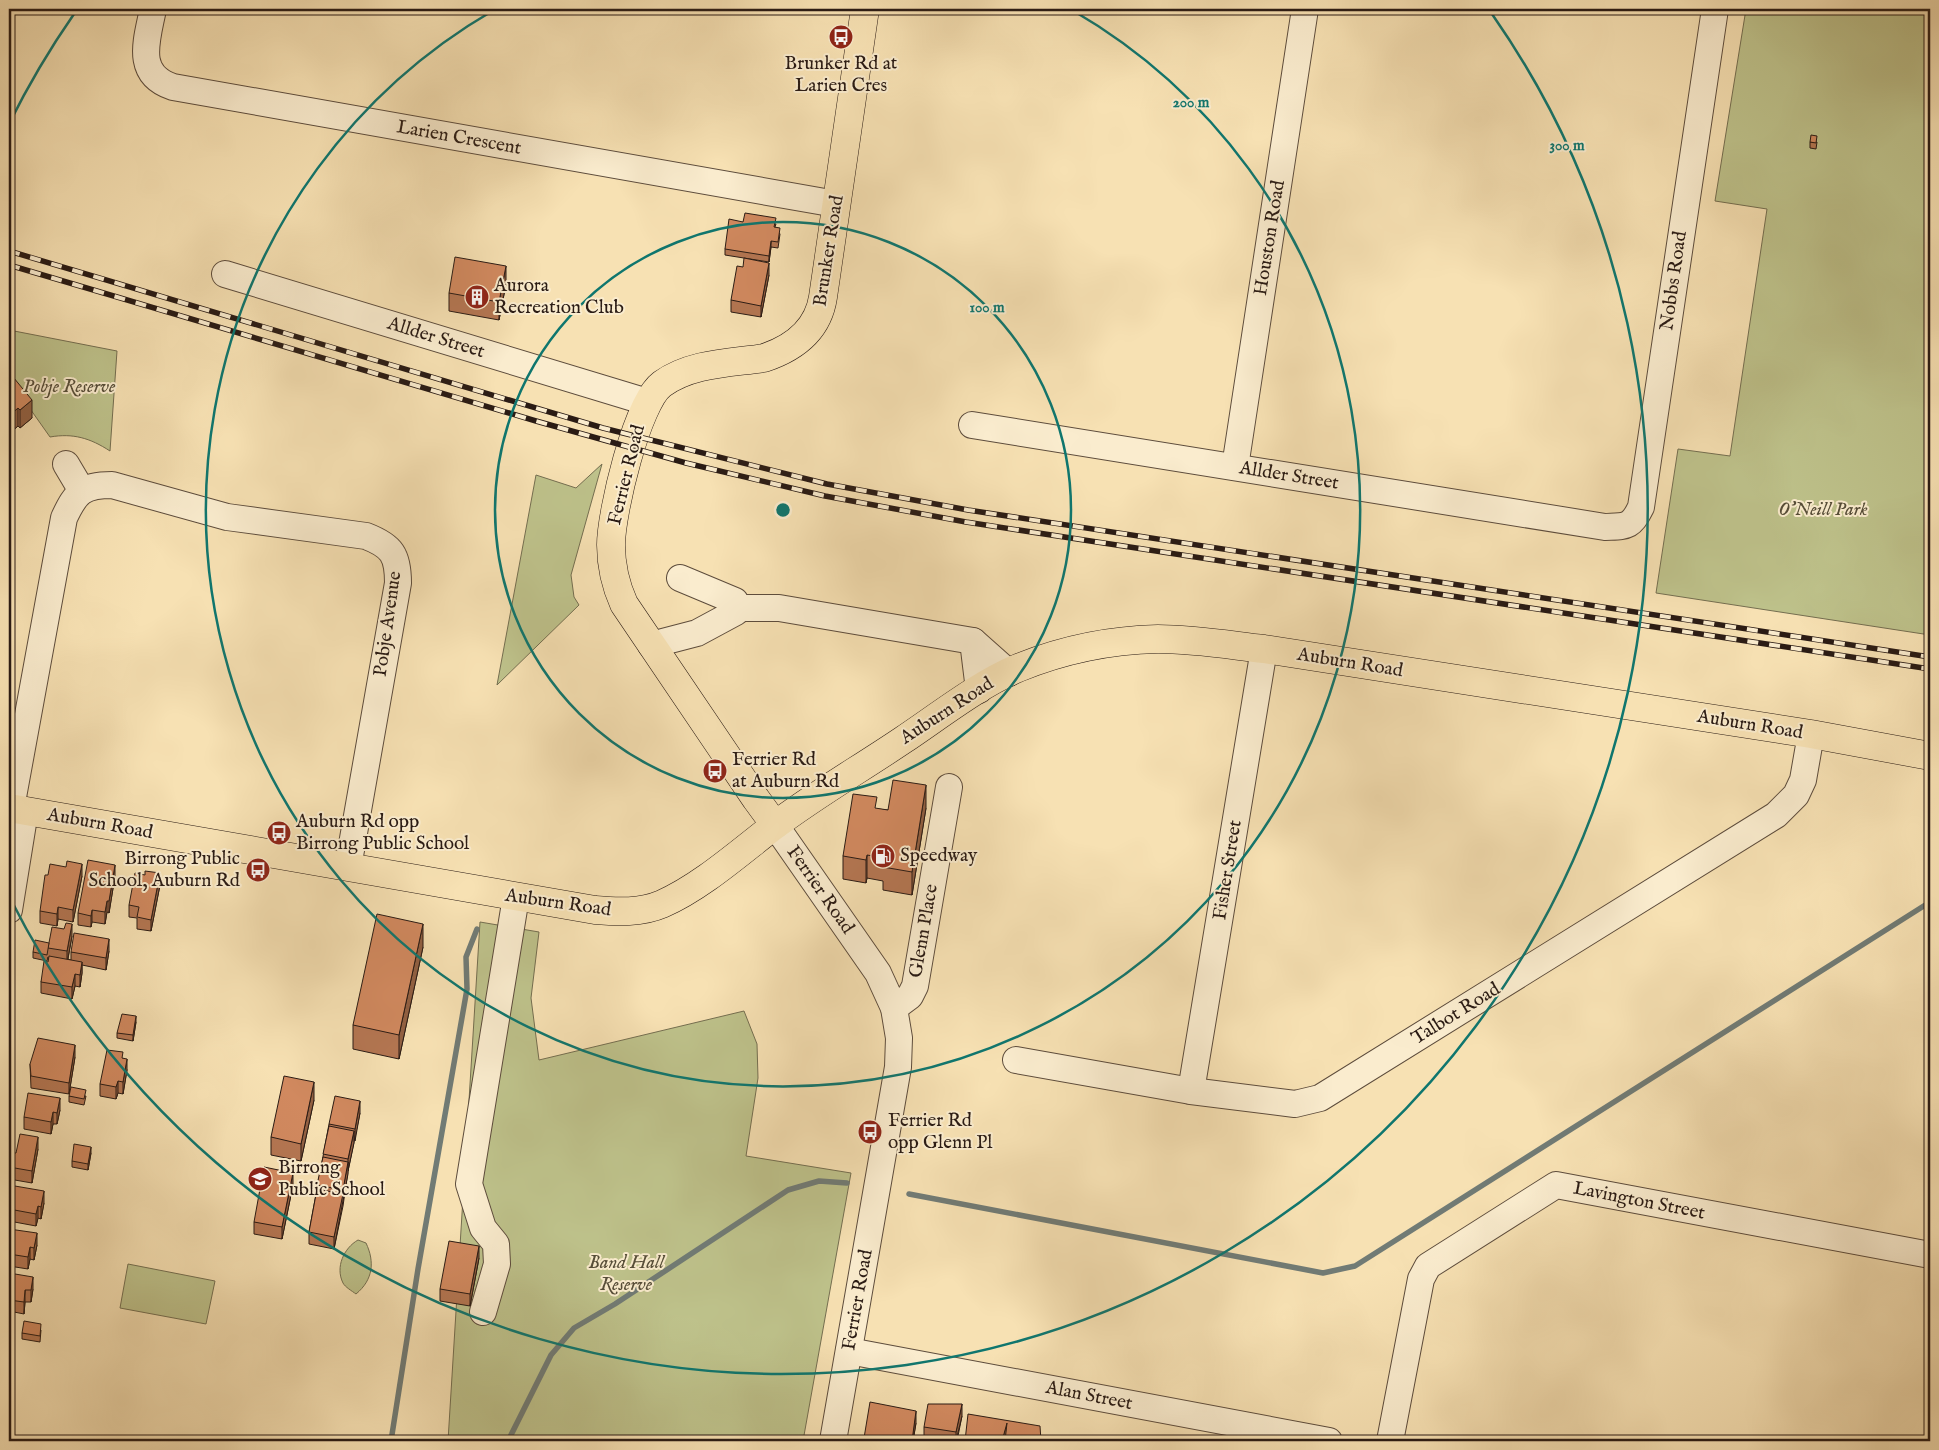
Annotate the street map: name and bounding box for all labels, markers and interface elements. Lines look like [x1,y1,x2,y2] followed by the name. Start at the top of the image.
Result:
[828,24,854,50] bus stop icon: Brunker Rd at Larien Cres
[785,52,898,98] place label: Brunker Rd at Larien Cres
[1173,93,1210,112] text: 200 m
[395,115,524,161] street label: Larien Crescent
[1549,136,1585,155] text: 300 m
[1249,178,1291,297] street label: Houston Road
[808,193,850,308] street label: Brunker Road
[1655,229,1693,332] street label: Nobbs Road
[493,274,624,320] place label: Aurora Recreation Club
[464,284,490,310] building icon: Aurora Recreation Club
[969,298,1005,317] text: 100 m
[384,312,488,364] street label: Allder Street
[23,375,116,399] park label: Pobje Reserve
[603,422,651,528] street label: Ferrier Road
[1237,456,1341,496] street label: Allder Street
[1778,498,1868,522] park label: O'Neill Park
[774,501,792,519] centre of rings
[369,569,407,678] street label: Pobje Avenue
[1294,643,1405,683] street label: Auburn Road
[895,671,999,751] street label: Auburn Road
[1694,705,1805,745] street label: Auburn Road
[732,748,840,794] place label: Ferrier Rd at Auburn Rd
[702,758,728,784] bus stop icon: Ferrier Rd at Auburn Rd
[44,803,156,845] street label: Auburn Road
[295,810,470,856] place label: Auburn Rd opp Birrong Public School
[1208,818,1248,922] street label: Fisher Street
[266,820,292,846] bus stop icon: Auburn Rd opp Birrong Public School
[781,841,860,940] street label: Ferrier Road
[870,843,896,869] fuel station icon: Speedway
[900,844,978,868] place label: Speedway
[89,847,241,893] place label: Birrong Public School, Auburn Rd
[245,857,271,883] bus stop icon: Birrong Public School, Auburn Rd
[904,882,944,980] street label: Glenn Place
[502,884,613,922] street label: Auburn Road
[1407,977,1505,1051] street label: Talbot Road
[888,1109,993,1155] place label: Ferrier Rd opp Glenn Pl
[857,1119,883,1145] bus stop icon: Ferrier Rd opp Glenn Pl
[278,1156,386,1202] place label: Birrong Public School
[247,1166,273,1192] school or university icon: Birrong Public School
[1571,1176,1707,1226] street label: Lavington Street
[837,1247,879,1353] street label: Ferrier Road
[588,1251,665,1297] park label: Band Hall Reserve
[1043,1376,1135,1416] street label: Alan Street

